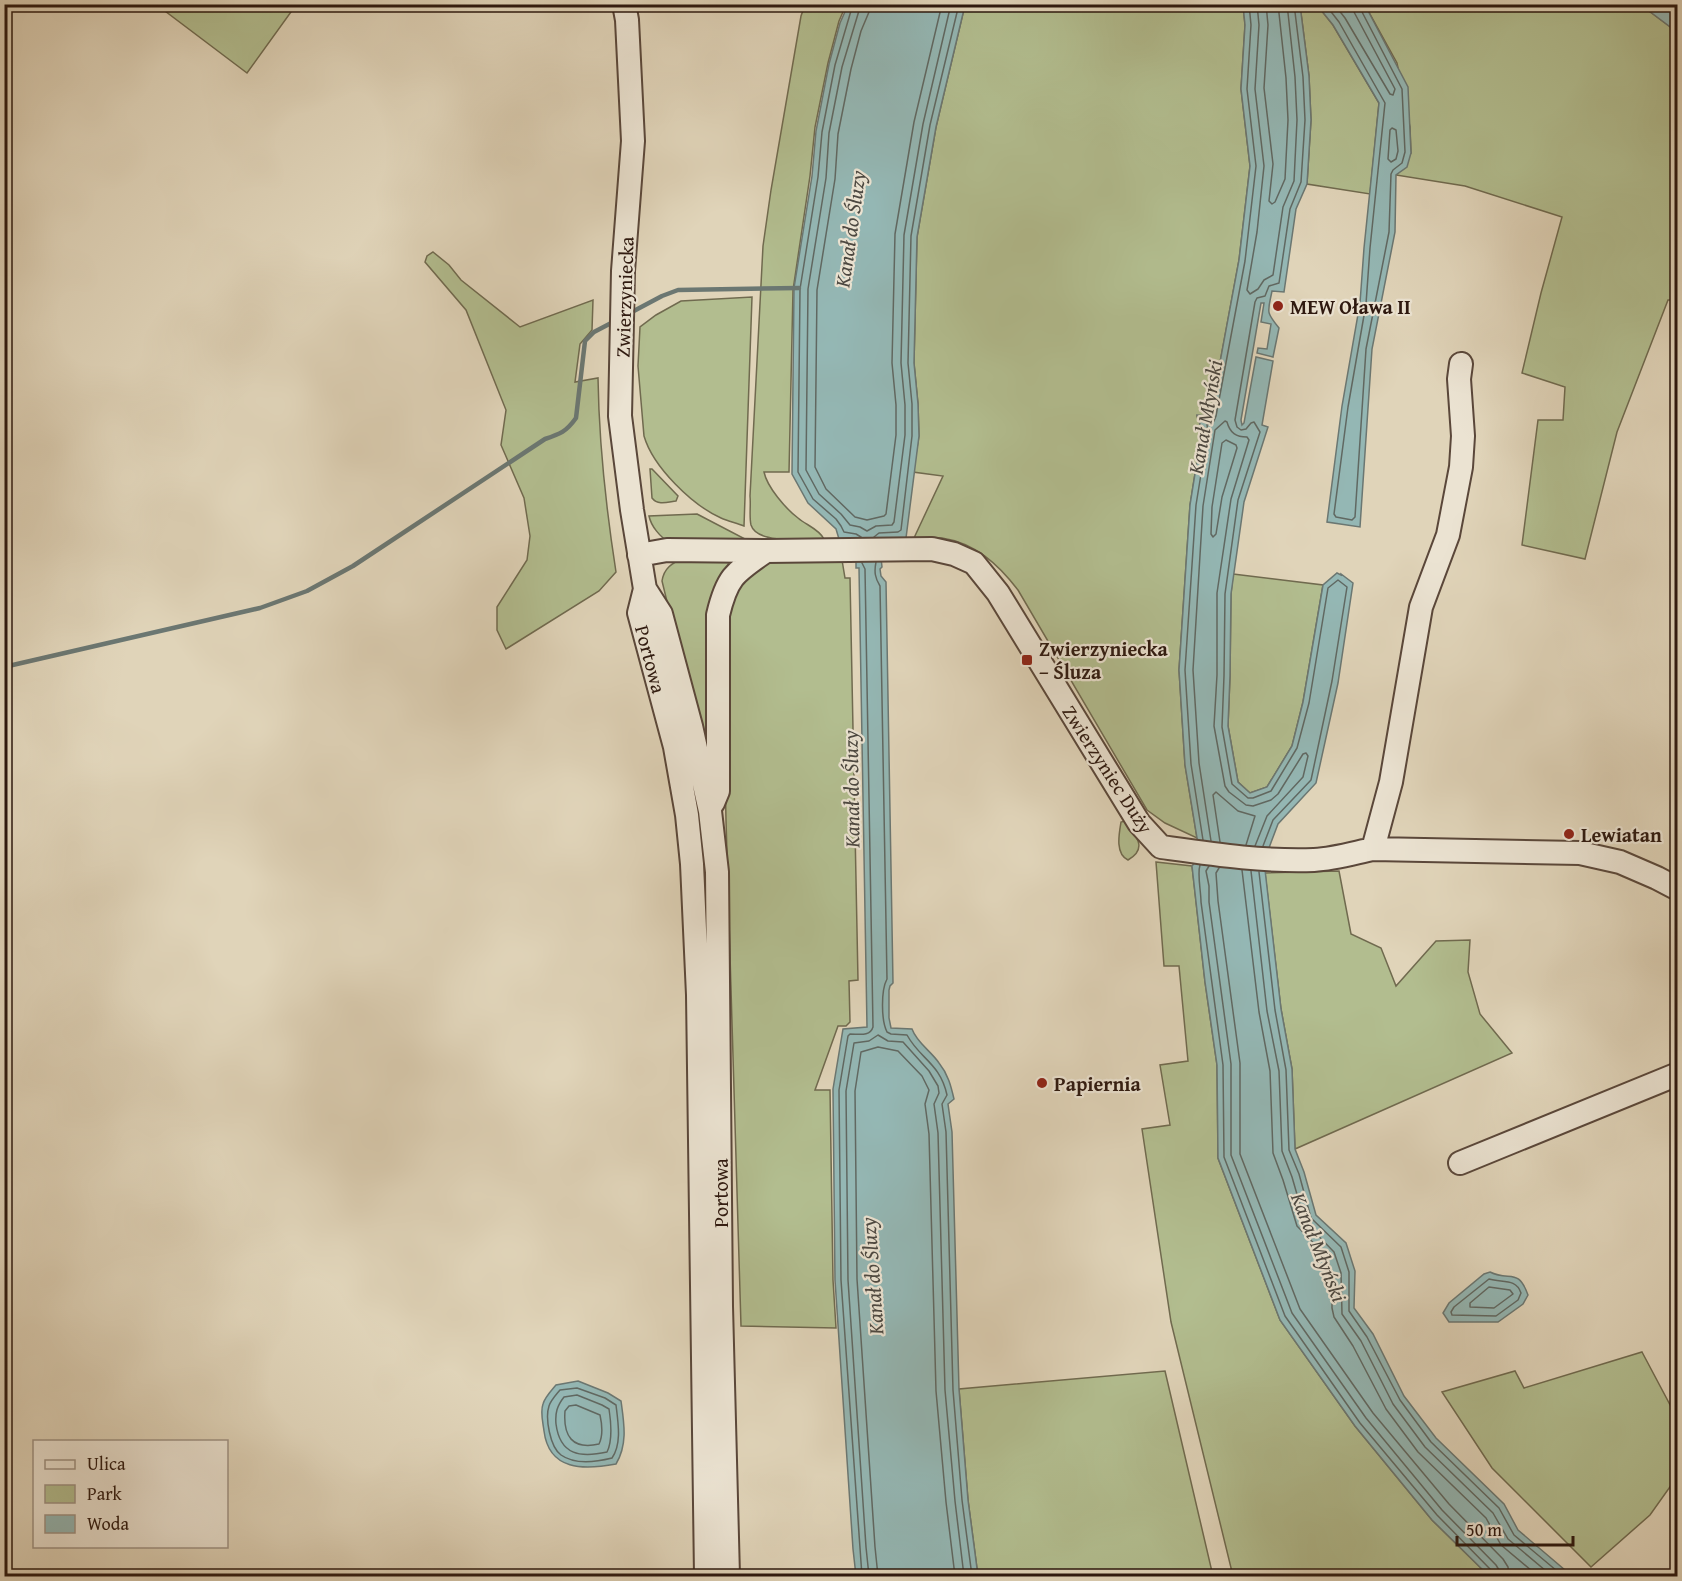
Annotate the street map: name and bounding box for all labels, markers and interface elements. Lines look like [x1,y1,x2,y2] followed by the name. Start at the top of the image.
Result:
[826,168,874,290] water label: Kanał do Śluzy
[607,235,641,358] street label: Zwierzyniecka
[1290,292,1411,321] place label: MEW Oława II
[1271,299,1285,313] marker: MEW Oława II
[1180,357,1230,478] water label: Kanał Młyński
[628,622,674,697] street label: Portowa
[1039,634,1169,686] place label: Zwierzyniecka – Śluza
[1020,653,1034,667] marker: Zwierzyniecka – Śluza
[1056,699,1160,839] street label: Zwierzyniec Duży
[834,730,868,849] water label: Kanał do Śluzy
[1581,820,1662,849] place label: Lewiatan
[1562,827,1576,841] marker: Lewiatan
[1054,1069,1141,1098] place label: Papiernia
[1035,1076,1049,1090] marker: Papiernia
[706,1158,735,1228] street label: Portowa
[1283,1187,1355,1307] water label: Kanał Młyński
[852,1216,892,1337] water label: Kanał do Śluzy
[33,1440,228,1548] legend
[87,1450,126,1477] text: Ulica
[87,1480,123,1507] text: Park
[1457,1509,1572,1547] scale bar
[87,1510,129,1537] text: Woda
[1466,1516,1502,1543] text: 50 m

